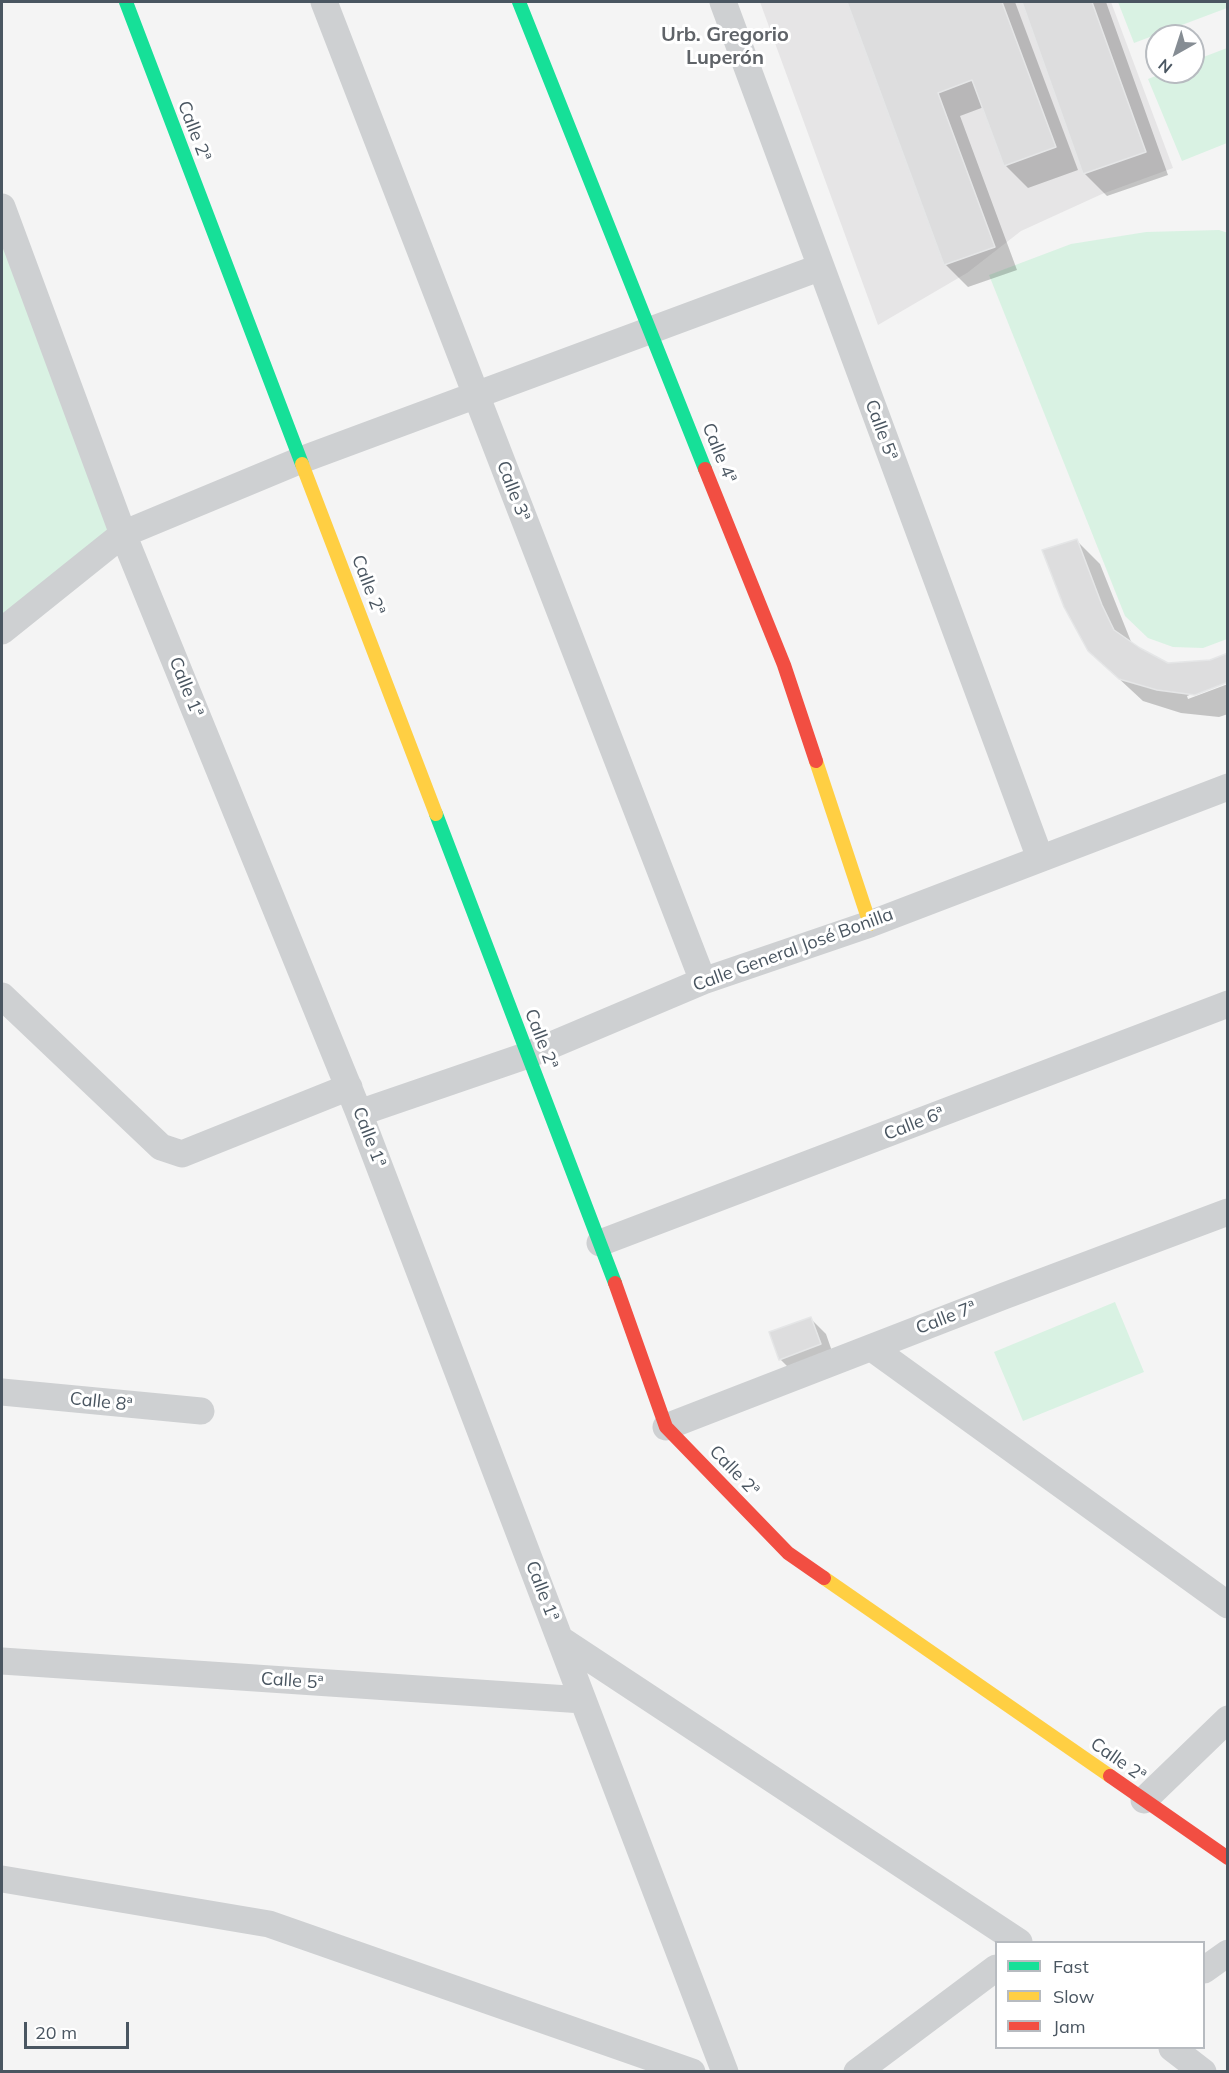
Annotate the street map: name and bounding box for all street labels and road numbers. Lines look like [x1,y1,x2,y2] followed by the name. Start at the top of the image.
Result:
[173,98,215,164] street label: Calle 2ª
[860,397,902,463] street label: Calle 5ª
[697,420,741,486] street label: Calle 4ª
[492,458,534,524] street label: Calle 3ª
[347,552,389,618] street label: Calle 2ª
[164,654,208,720] street label: Calle 1ª
[690,904,896,996] street label: Calle General José Bonilla
[520,1006,562,1072] street label: Calle 2ª
[881,1103,947,1145] street label: Calle 6ª
[348,1104,390,1170] street label: Calle 1ª
[913,1297,979,1339] street label: Calle 7ª
[69,1388,133,1416] street label: Calle 8ª
[705,1441,763,1501] street label: Calle 2ª
[521,1558,563,1624] street label: Calle 1ª
[260,1668,324,1694] street label: Calle 5ª
[1086,1733,1150,1787] street label: Calle 2ª

